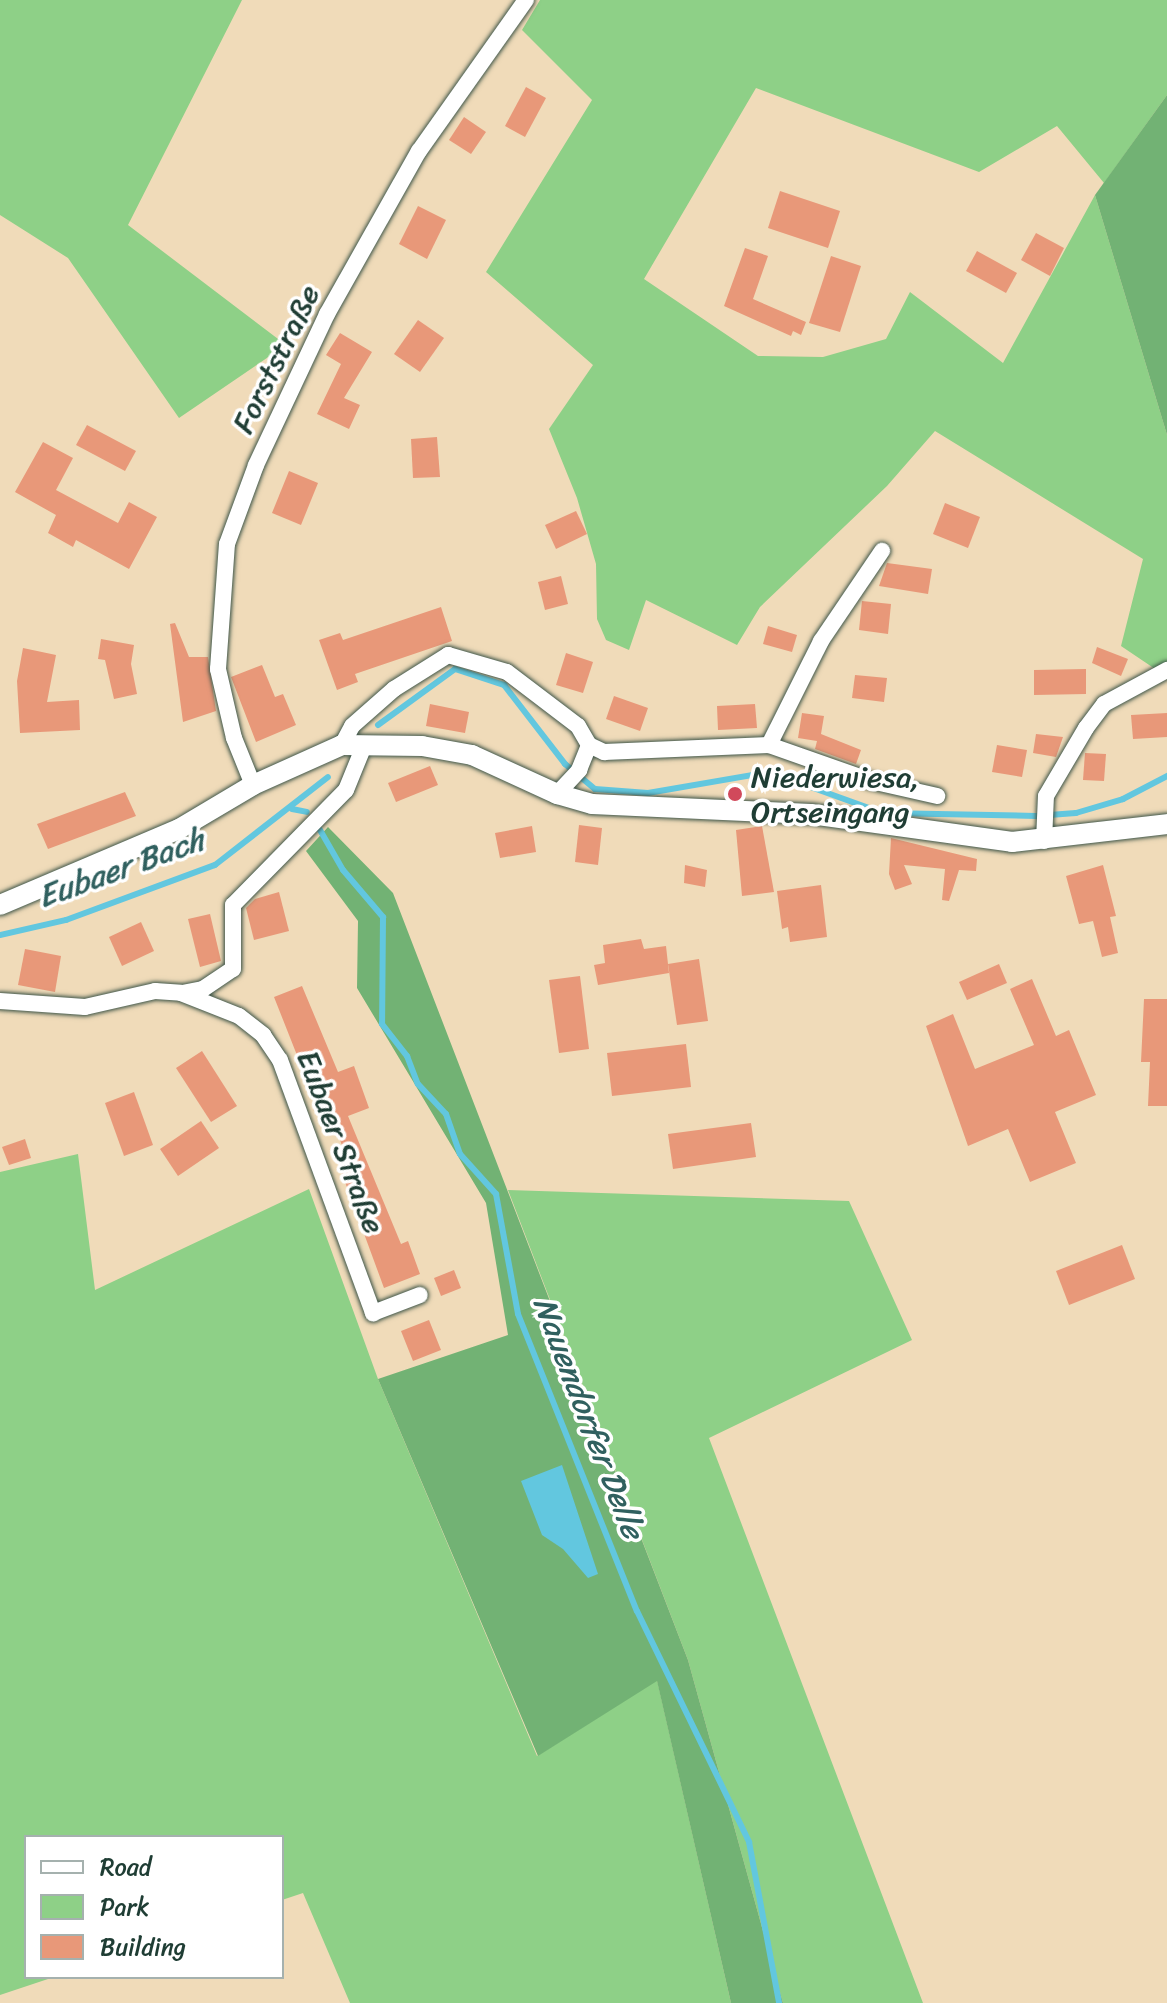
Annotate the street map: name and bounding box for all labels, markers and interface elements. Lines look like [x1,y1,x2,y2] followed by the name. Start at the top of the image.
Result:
[225,279,327,439] street label: Forststraße
[751,759,919,830] place label: Niederwiesa, Ortseingang
[726,785,744,803] marker: Niederwiesa, Ortseingang
[32,821,210,917] water label: Eubaer Bach
[289,1045,393,1239] street label: Eubaer Straße
[524,1291,652,1545] water label: Nauendorfer Delle
[24,1835,284,1979] legend
[100,1846,151,1888] text: Road
[100,1886,149,1928] text: Park
[100,1926,186,1968] text: Building

